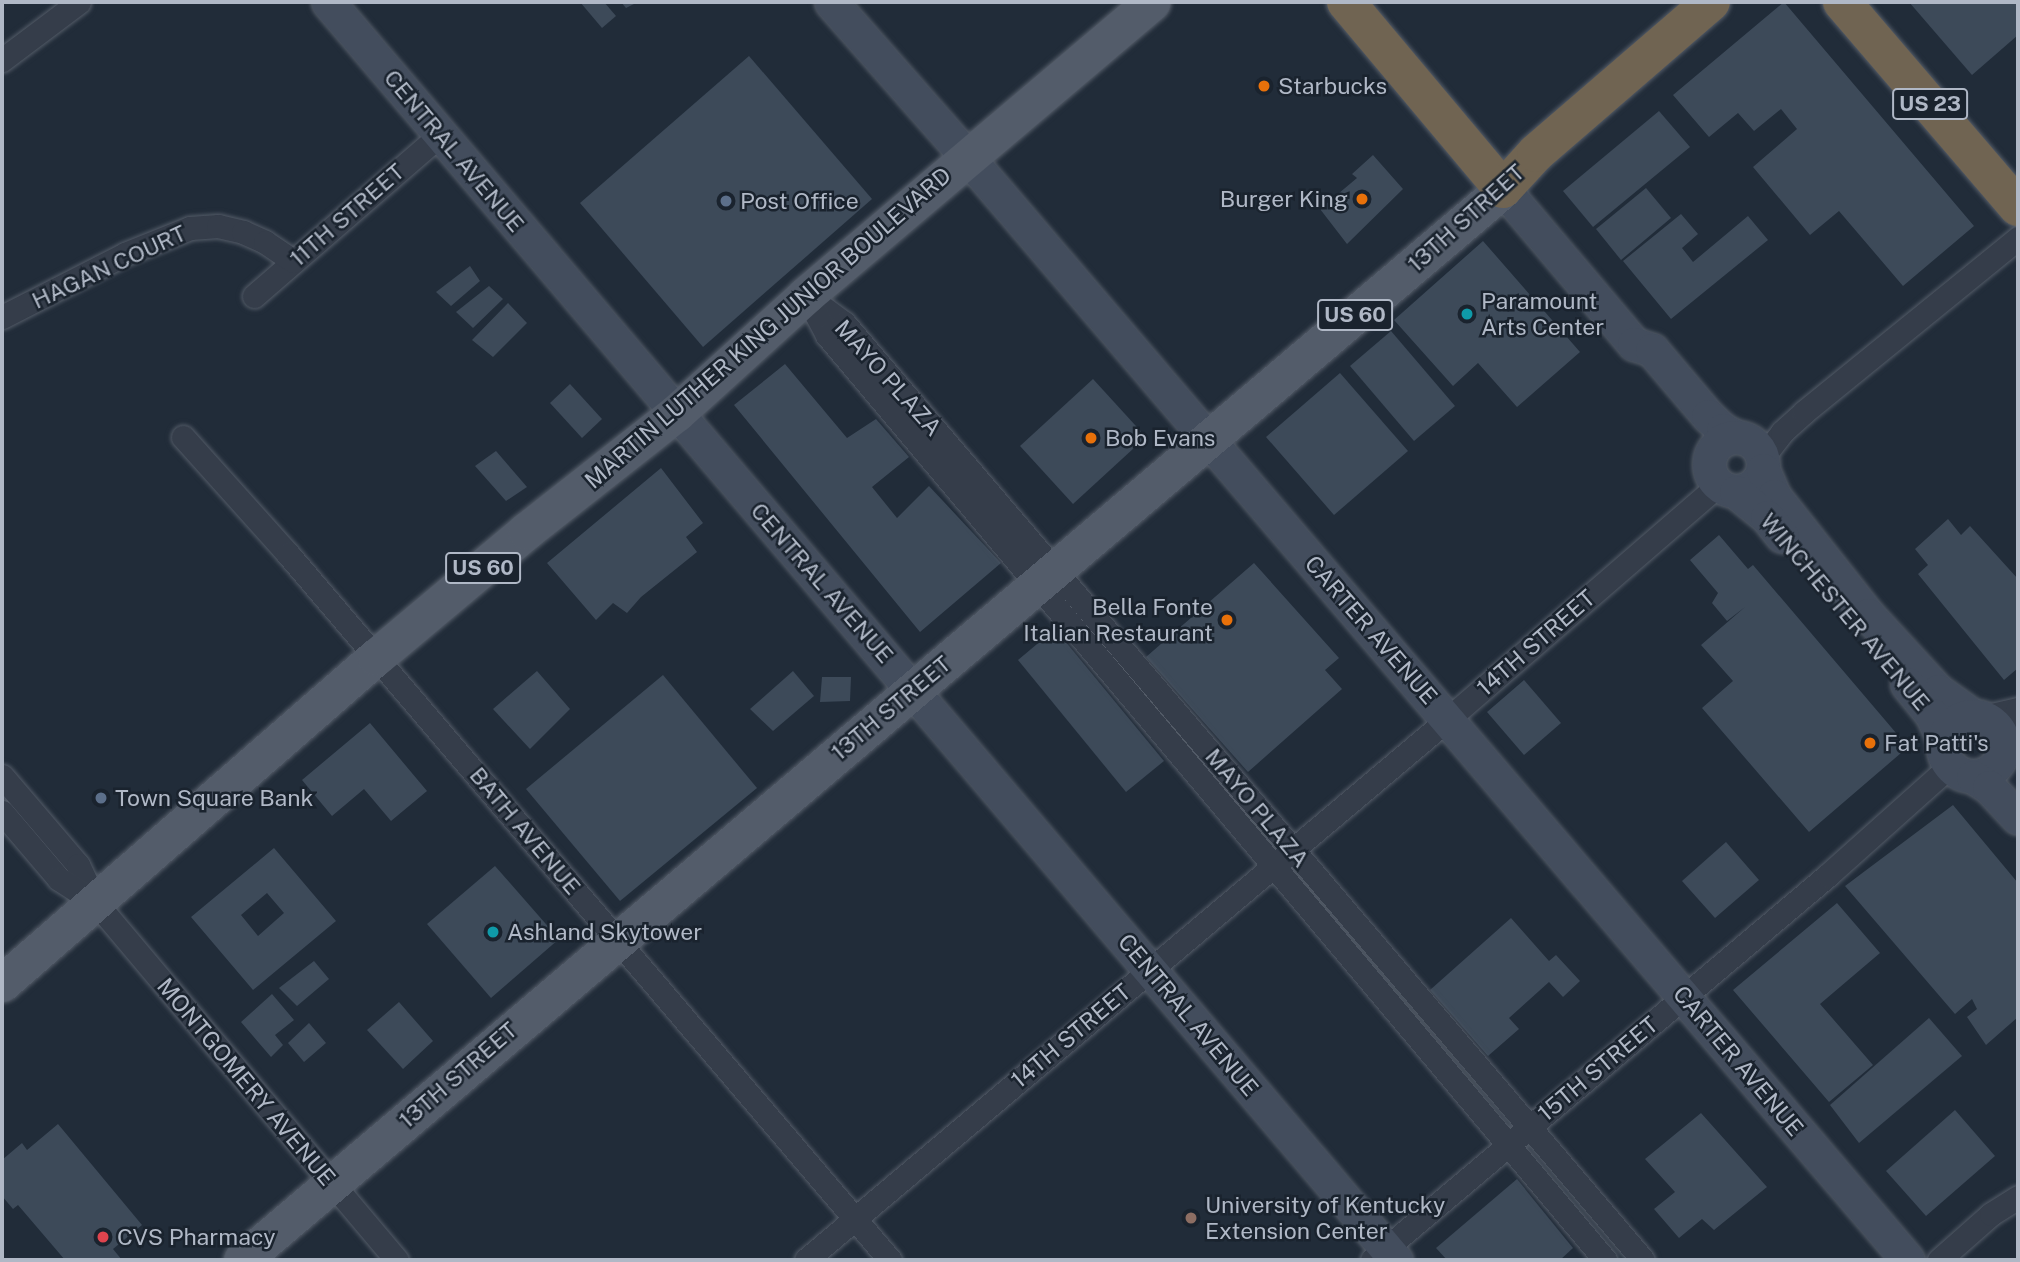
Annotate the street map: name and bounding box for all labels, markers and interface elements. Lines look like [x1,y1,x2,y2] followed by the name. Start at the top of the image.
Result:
[378,64,530,238] street label: CENTRAL AVENUE
[1278,72,1387,100] place label: Starbucks
[1256,78,1272,94] marker: Starbucks
[1892,86,1968,122] road number: US 23
[284,158,410,272] street label: 11TH STREET
[1402,158,1530,278] street label: 13TH STREET
[579,161,957,495] street label: MARTIN LUTHER KING JUNIOR BOULEVARD
[1220,185,1348,213] place label: Burger King
[740,187,859,215] place label: Post Office
[1354,191,1370,207] marker: Burger King
[718,193,734,209] marker: Post Office
[28,219,190,315] street label: HAGAN COURT
[1481,287,1604,341] place label: Paramount Arts Center
[1316,298,1394,332] road number: US 60
[1459,306,1475,322] marker: Paramount Arts Center
[829,314,947,442] street label: MAYO PLAZA
[1105,424,1216,452] place label: Bob Evans
[1083,430,1099,446] marker: Bob Evans
[745,497,899,669] street label: CENTRAL AVENUE
[1754,508,1936,716] street label: WINCHESTER AVENUE
[444,550,522,586] road number: US 60
[1299,550,1443,710] street label: CARTER AVENUE
[1471,584,1601,702] street label: 14TH STREET
[1023,593,1213,647] place label: Bella Fonte Italian Restaurant
[1219,612,1235,628] marker: Bella Fonte Italian Restaurant
[826,650,956,766] street label: 13TH STREET
[1884,729,1989,757] place label: Fat Patti's
[1862,735,1878,751] marker: Fat Patti's
[1199,743,1315,873] street label: MAYO PLAZA
[464,762,586,900] street label: BATH AVENUE
[115,784,314,812] place label: Town Square Bank
[93,790,109,806] marker: Town Square Bank
[507,918,702,946] place label: Ashland Skytower
[485,924,501,940] marker: Ashland Skytower
[1112,928,1264,1102] street label: CENTRAL AVENUE
[151,973,341,1191] street label: MONTGOMERY AVENUE
[1006,978,1136,1094] street label: 14TH STREET
[1667,980,1809,1142] street label: CARTER AVENUE
[1532,1011,1664,1127] street label: 15TH STREET
[393,1016,523,1134] street label: 13TH STREET
[1205,1191,1446,1245] place label: University of Kentucky Extension Center
[1183,1210,1199,1226] marker: University of Kentucky Extension Center
[117,1223,276,1251] place label: CVS Pharmacy
[95,1229,111,1245] marker: CVS Pharmacy

